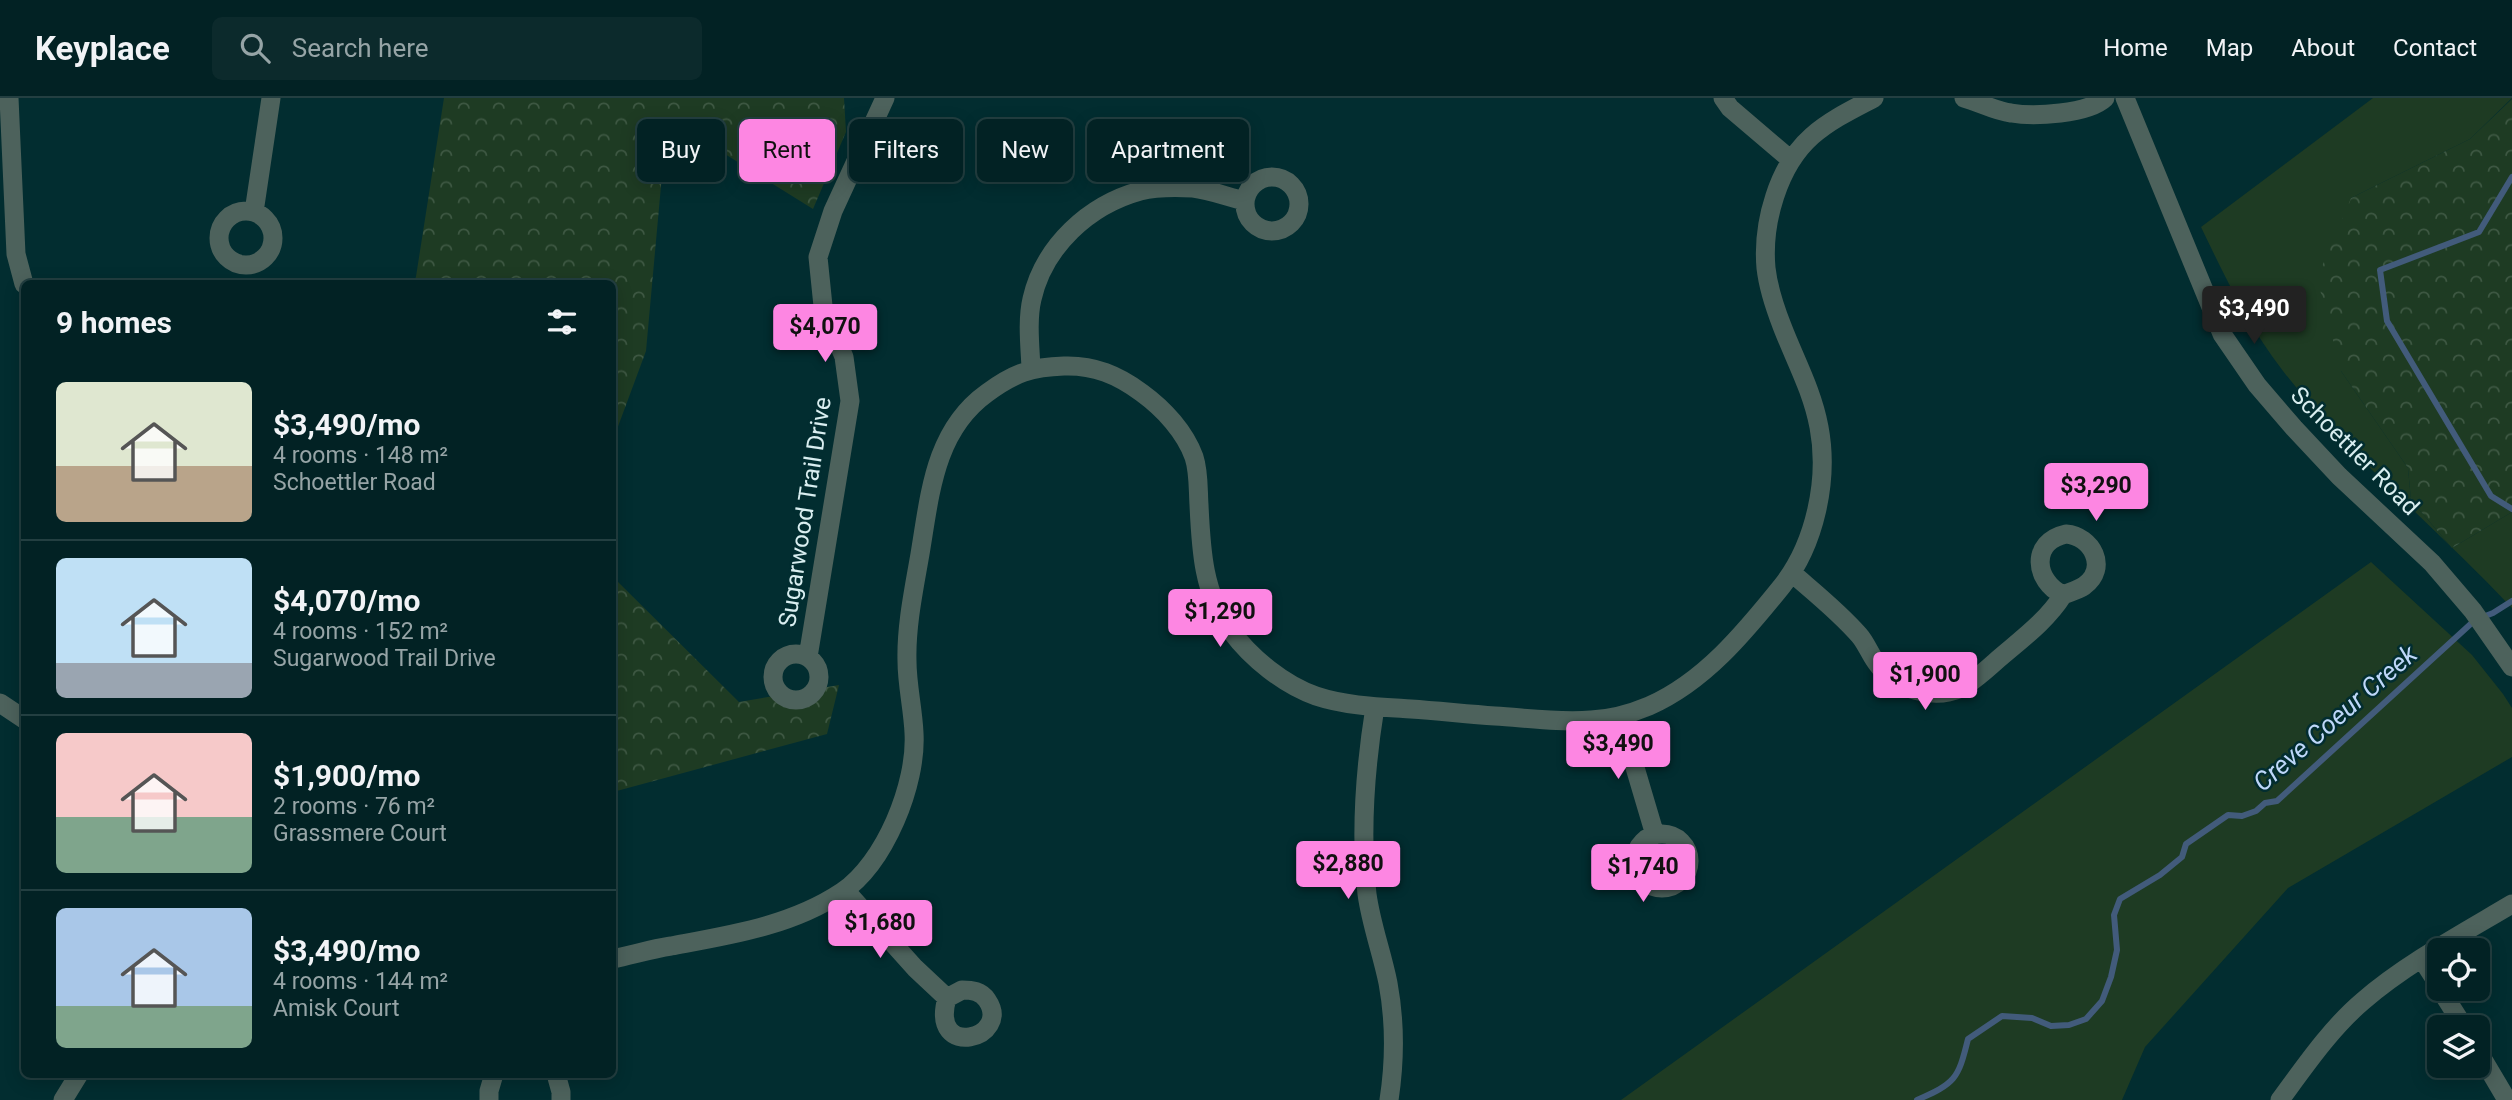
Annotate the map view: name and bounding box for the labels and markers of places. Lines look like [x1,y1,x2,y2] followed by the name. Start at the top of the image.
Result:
[2197,286,2311,346] pin: $3,490
[768,304,882,364] pin: $4,070
[2039,464,2153,523] pin: $3,290
[1163,589,1277,649] pin: $1,290
[1868,652,1982,712] pin: $1,900
[1561,722,1675,781] pin: $3,490
[1291,842,1405,901] pin: $2,880
[1586,844,1700,904] pin: $1,740
[823,900,937,960] pin: $1,680

